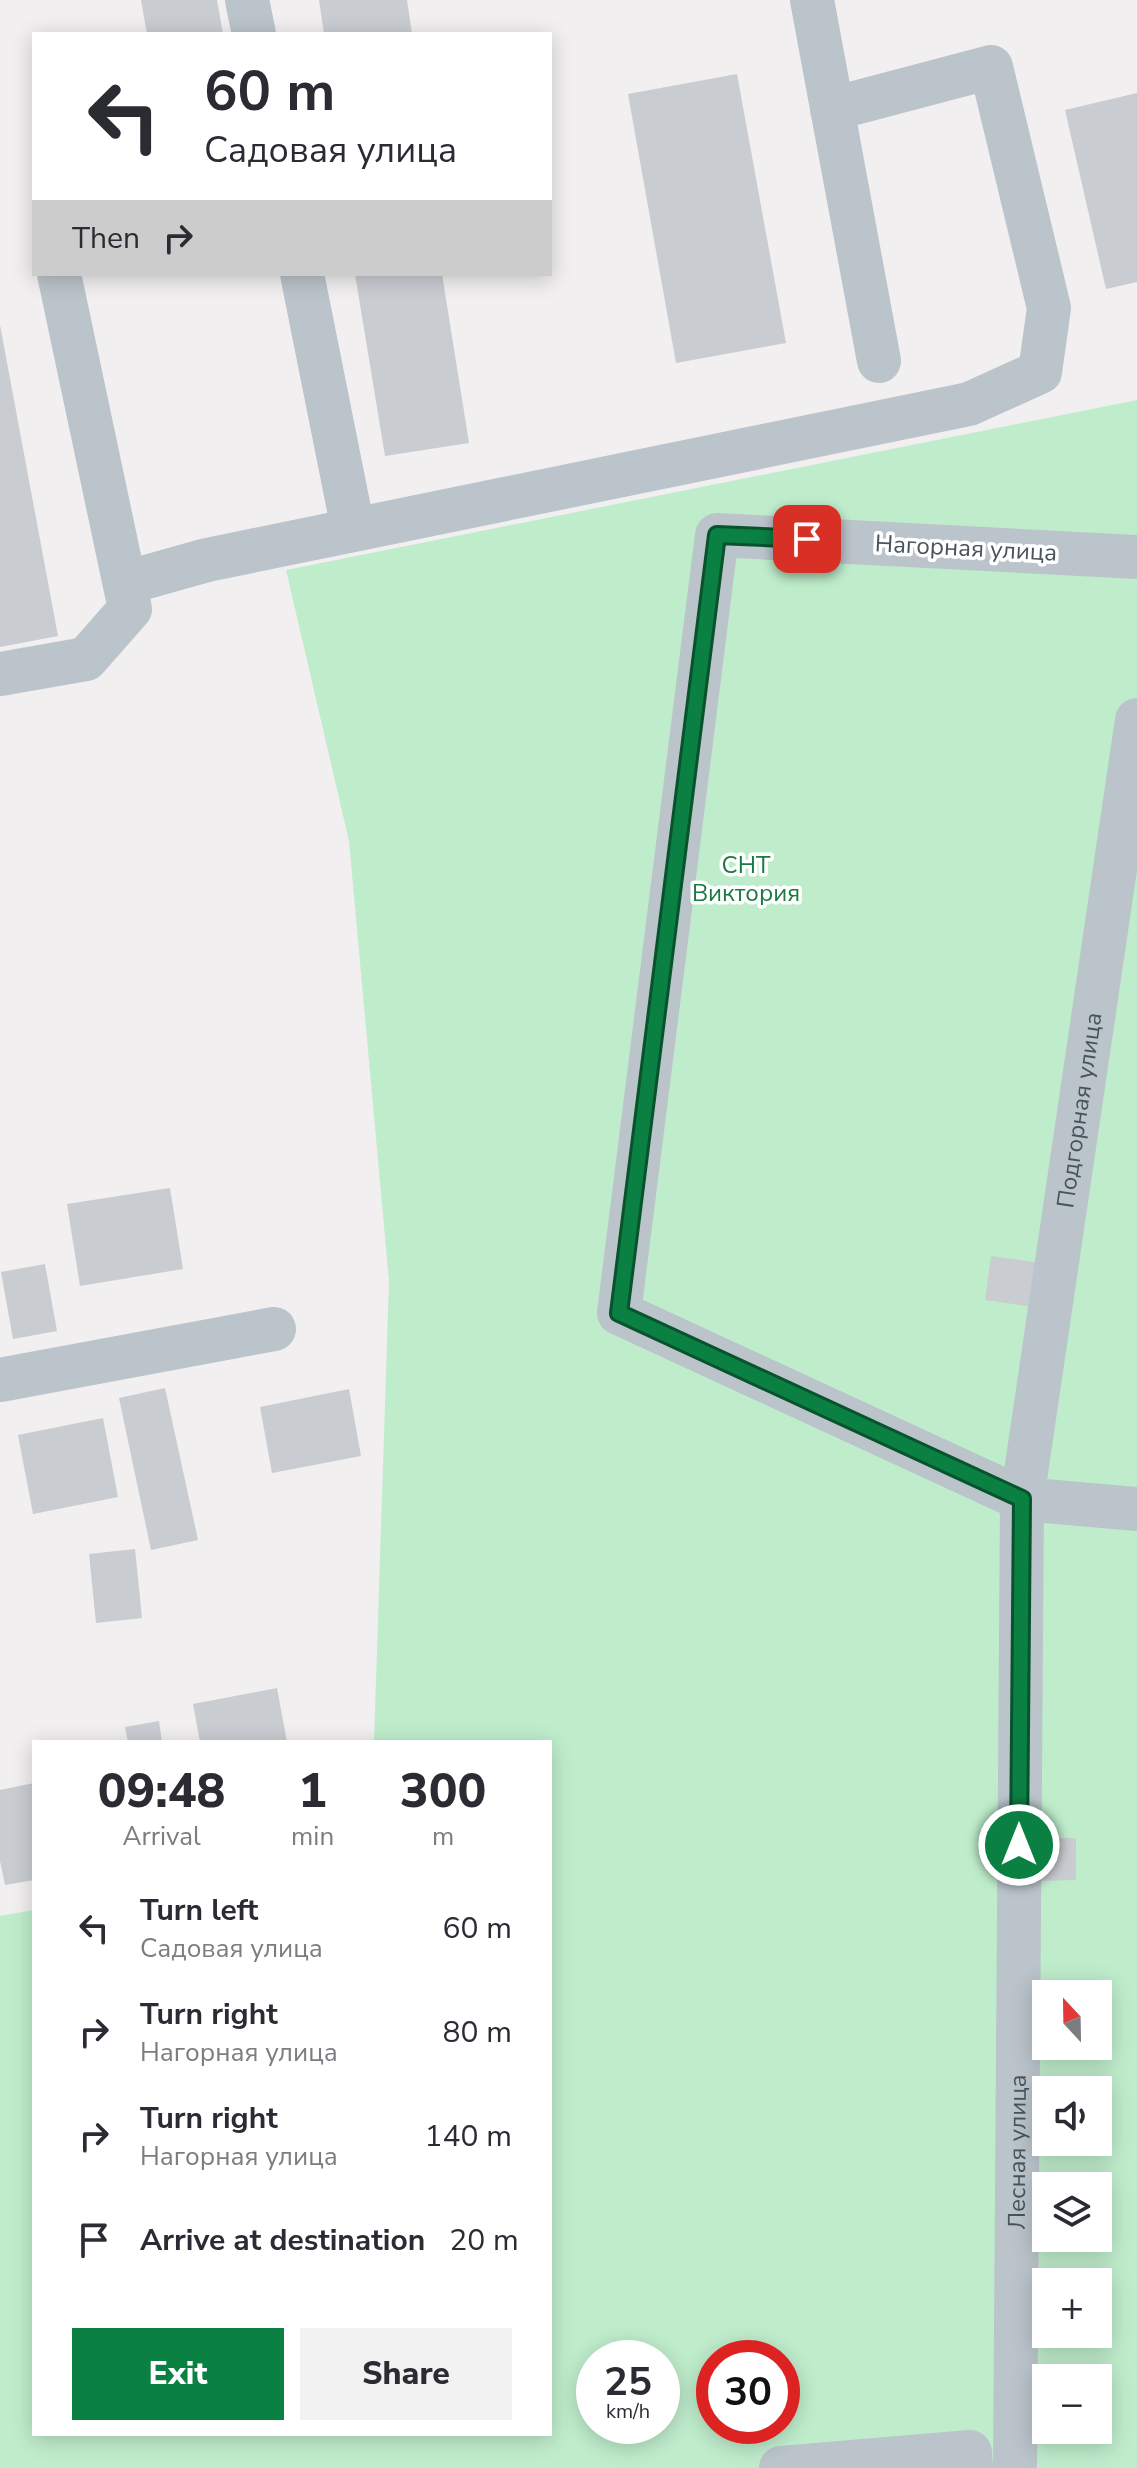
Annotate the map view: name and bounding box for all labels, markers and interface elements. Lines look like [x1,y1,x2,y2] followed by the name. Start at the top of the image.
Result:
[204,53,335,130] text: 60 m
[72,64,176,168] icon: left
[204,126,457,175] text: Садовая улица
[156,216,200,260] icon: right
[72,218,140,259] text: Then
[773,505,841,573] pin
[785,517,829,561] icon: arrive
[874,527,1058,569] street label: Нагорная улица
[692,849,800,909] park label: СНТ Виктория
[1049,1010,1110,1210] street label: Подгорная улица
[98,1758,225,1824] text: 09:48
[298,1758,327,1824] text: 1
[400,1758,486,1824] text: 300
[977,1803,1061,1887] position arrow
[122,1819,201,1854] text: Arrival
[291,1819,334,1854] text: min
[432,1819,454,1854] text: m
[140,1890,258,1931] text: Turn left
[72,1906,116,1950] icon: left
[443,1908,512,1949] text: 60 m
[140,1931,323,1966] text: Садовая улица
[1032,1980,1112,2060] north arrow
[1032,1980,1112,2444] map controls
[140,1994,278,2035] text: Turn right
[72,2010,116,2054] icon: right
[443,2012,512,2053] text: 80 m
[140,2035,338,2070] text: Нагорная улица
[1001,2074,1034,2230] street label: Лесная улица
[1032,2076,1112,2156] button: sound
[140,2098,278,2139] text: Turn right
[72,2114,116,2158] icon: right
[425,2116,512,2157] text: 140 m
[140,2139,338,2174] text: Нагорная улица
[1032,2172,1112,2252] button: layers
[72,2218,116,2262] icon: arrive
[140,2220,425,2261] text: Arrive at destination
[449,2220,519,2261] text: 20 m
[1032,2268,1112,2348] button: +
[72,2328,284,2420] button: Exit
[300,2328,512,2420] button: Share
[696,2340,800,2444] speed limit sign: 30
[604,2355,652,2409] text: 25
[1032,2364,1112,2444] button: −
[606,2398,650,2425] text: km/h

